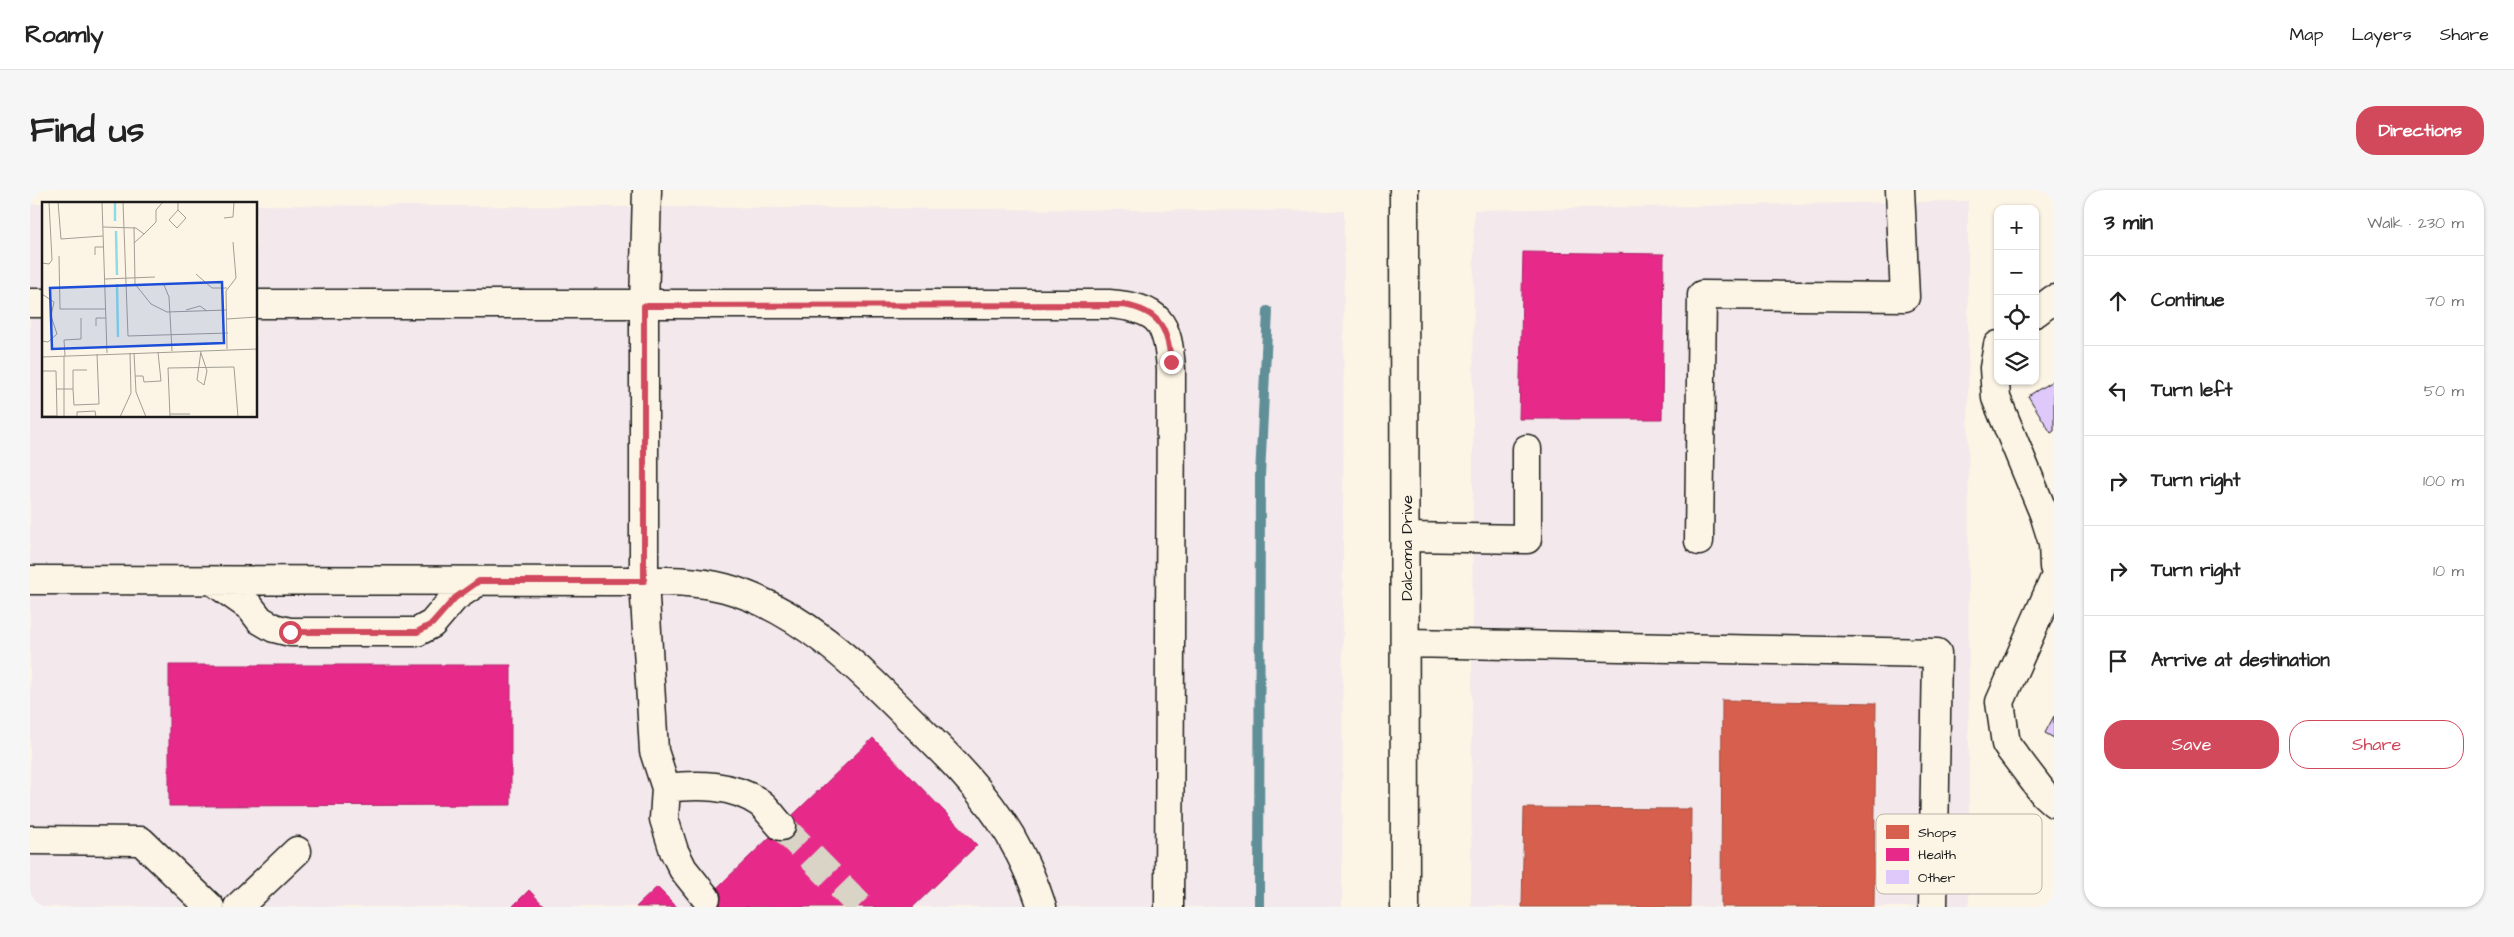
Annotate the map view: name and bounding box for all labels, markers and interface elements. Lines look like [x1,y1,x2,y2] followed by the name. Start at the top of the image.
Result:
[25,18,103,52] text: Roamly
[2289,22,2323,47] text: Map
[2351,22,2412,47] text: Layers
[2440,22,2489,47] text: Share
[30,106,144,155] text: Find us
[2356,106,2484,155] button: Directions
[42,202,258,418] inset map
[1994,205,2039,385] map controls
[1994,205,2039,250] button: +
[2104,208,2153,237] text: 3 min
[2367,212,2464,234] text: Walk · 230 m
[1994,250,2039,295] button: −
[2104,287,2132,315] icon: ahead
[2151,287,2225,314] text: Continue
[2425,290,2464,312] text: 70 m
[1994,295,2039,340] button: locate
[1994,340,2039,385] button: layers
[1160,351,1183,374] route end
[2104,377,2132,405] icon: left
[2151,377,2232,404] text: Turn left
[2424,380,2464,402] text: 50 m
[2104,467,2132,495] icon: right
[2151,467,2240,494] text: Turn right
[2423,470,2464,492] text: 100 m
[1396,495,1418,601] street label: Dalcoma Drive
[2104,557,2132,585] icon: right
[2151,557,2240,584] text: Turn right
[2433,560,2464,582] text: 10 m
[279,621,302,644] route start
[2104,647,2132,675] icon: arrive
[2151,647,2330,674] text: Arrive at destination
[2104,720,2279,769] button: Save
[2289,720,2464,769] button: Share
[1876,814,2042,894] legend
[1918,823,1957,843] text: Shops
[1918,845,1956,865] text: Health
[1918,868,1956,888] text: Other

